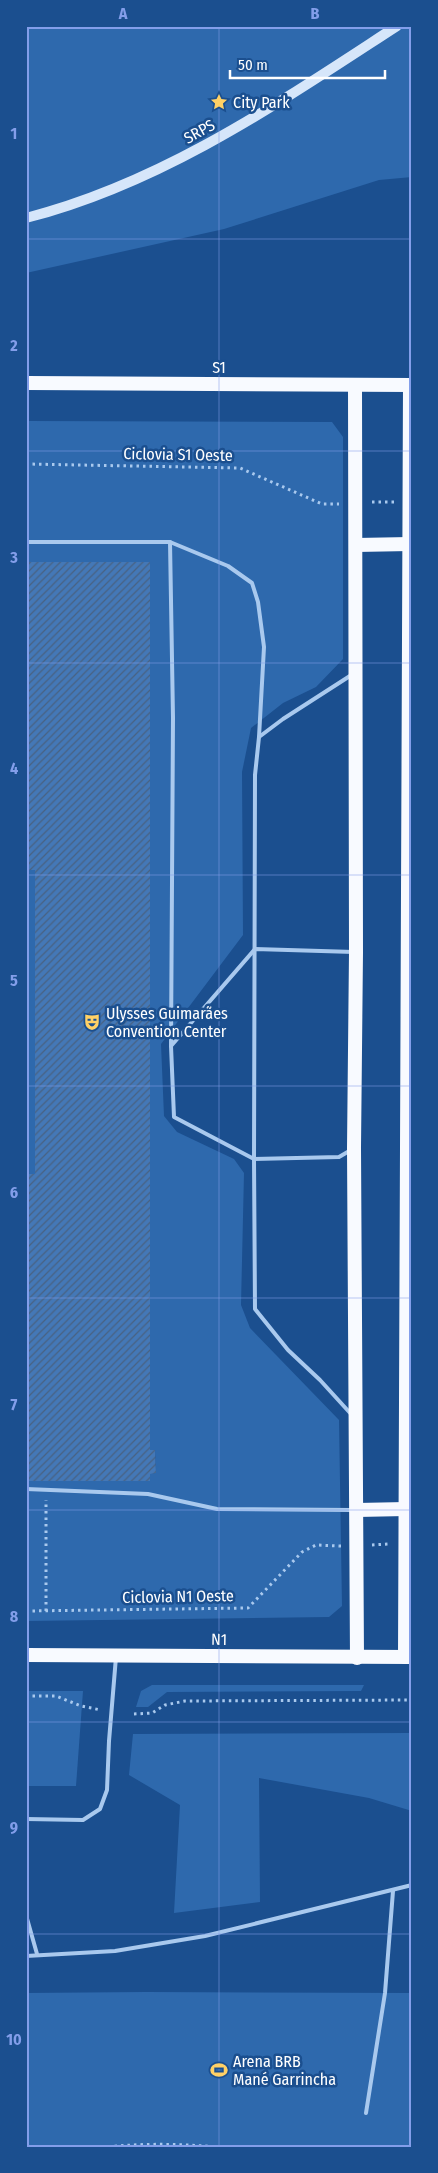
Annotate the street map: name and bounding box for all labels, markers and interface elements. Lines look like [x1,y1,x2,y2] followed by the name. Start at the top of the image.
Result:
[118,4,128,23] text: A
[311,4,320,23] text: B
[230,48,386,80] scale bar
[238,56,268,74] text: 50 m
[209,92,229,112] place icon: City Park
[233,93,290,112] place label: City Park
[180,115,218,148] street label: SRPS
[11,124,17,143] text: 1
[9,336,18,355] text: 2
[212,358,226,377] street label: S1
[123,444,233,465] street label: Ciclovia S1 Oeste
[9,548,18,567] text: 3
[10,759,18,778] text: 4
[10,971,18,990] text: 5
[106,1004,228,1041] place label: Ulysses Guimarães Convention Center
[82,1012,102,1032] theatre icon: Ulysses Guimarães Convention Center
[10,1183,18,1202] text: 6
[11,1395,18,1414] text: 7
[122,1586,234,1607] street label: Ciclovia N1 Oeste
[10,1607,19,1626] text: 8
[211,1630,227,1649] street label: N1
[10,1818,18,1837] text: 9
[6,2030,22,2049] text: 10
[233,2052,336,2089] place label: Arena BRB Mané Garrincha
[209,2060,229,2080] sports icon: Arena BRB Mané Garrincha

